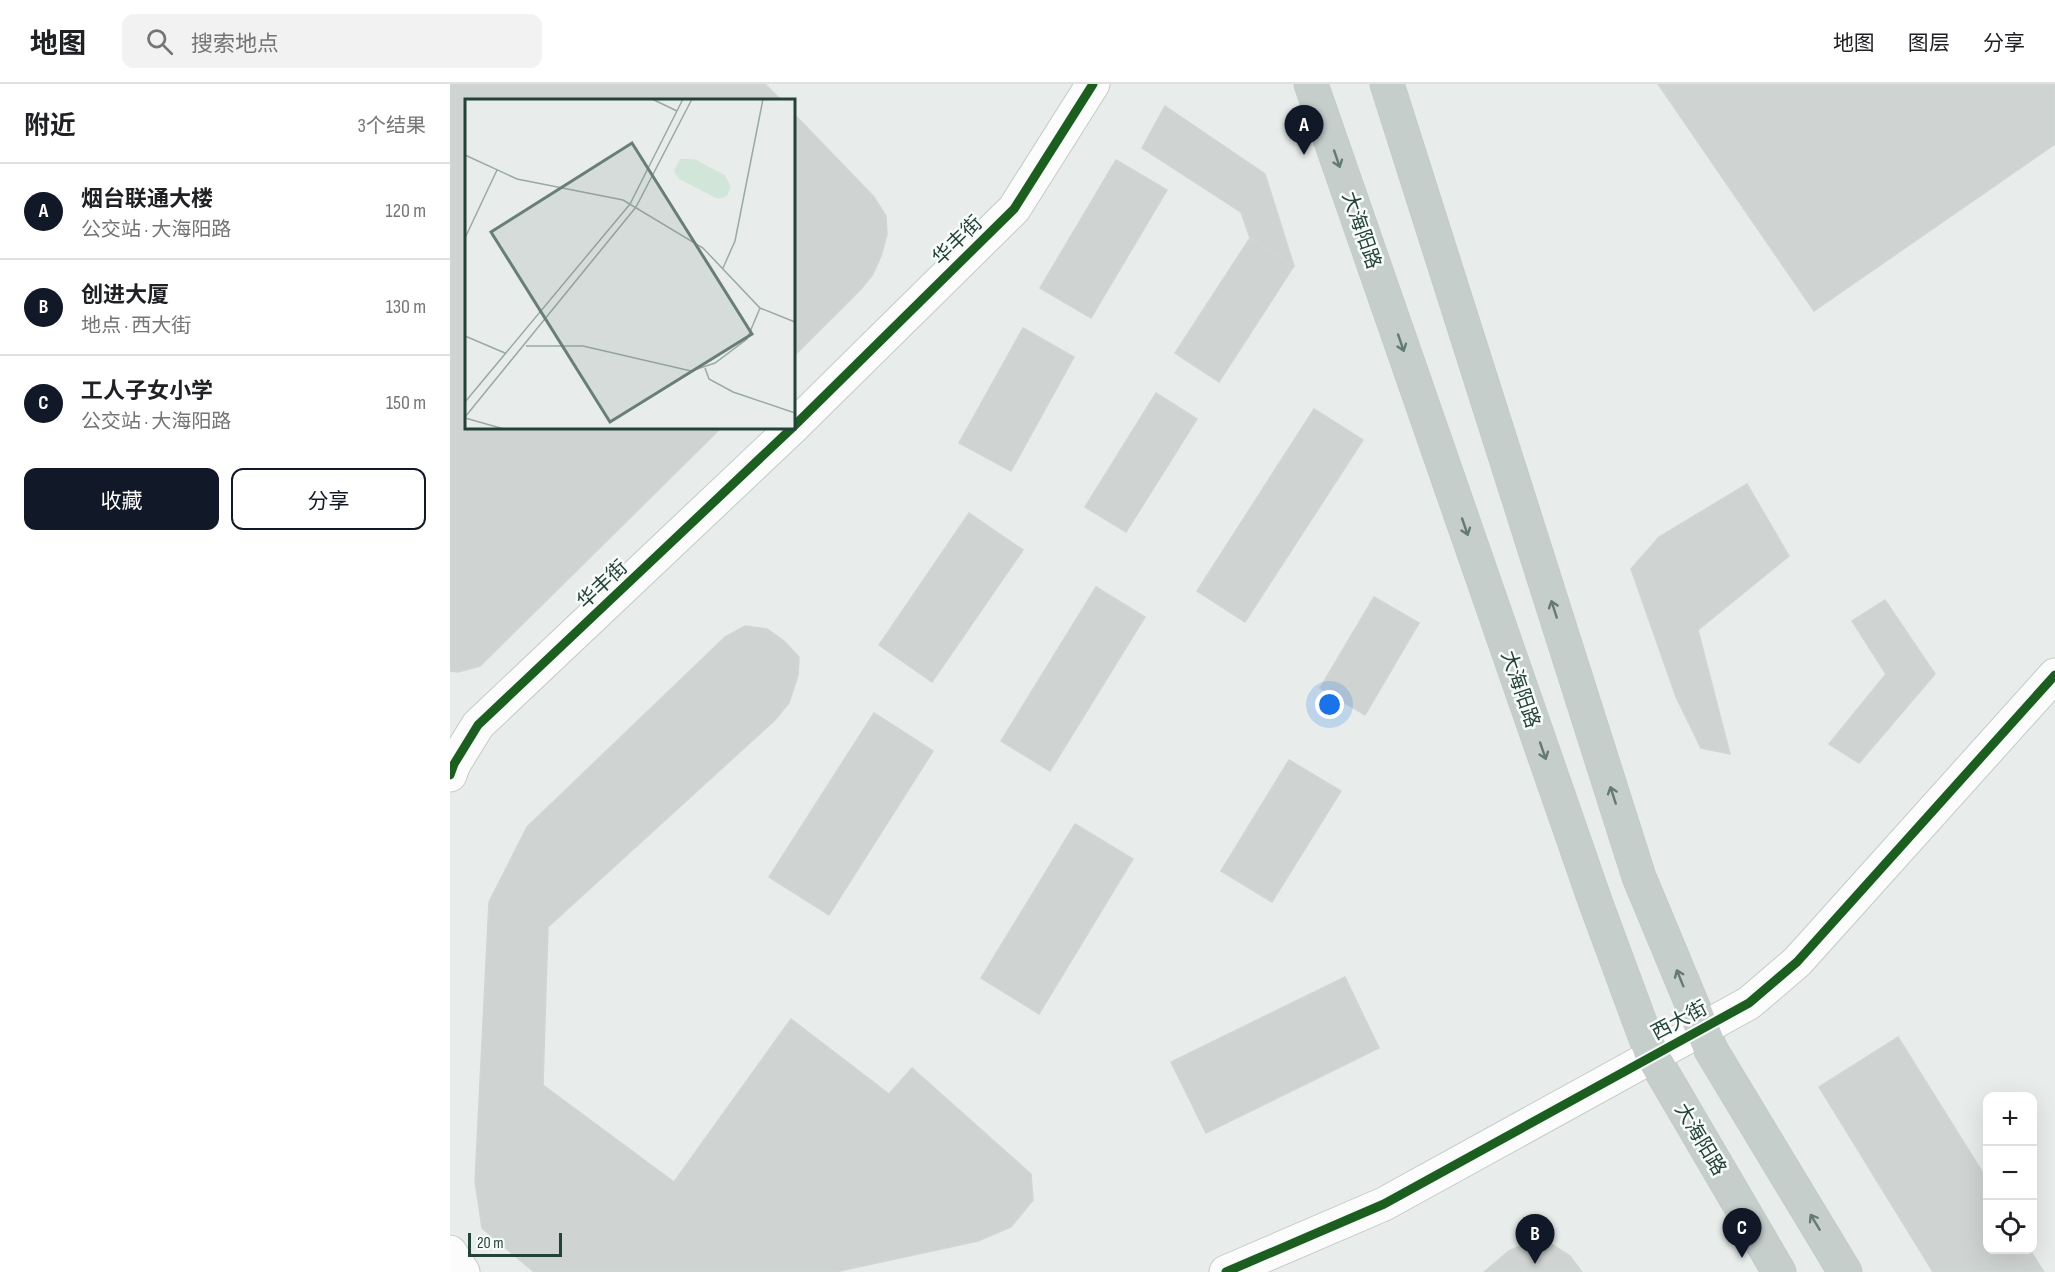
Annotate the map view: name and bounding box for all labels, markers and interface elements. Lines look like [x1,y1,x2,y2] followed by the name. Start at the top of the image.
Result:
[122,14,542,68] search box
[143,25,176,58] icon: search
[30,28,86,61] text: 地图
[191,31,279,58] text: 搜索地点
[1833,31,1875,56] text: 地图
[1908,31,1950,56] text: 图层
[1983,31,2025,56] text: 分享
[465,99,795,429] inset map
[1284,106,1324,155] pin: A
[24,111,76,142] text: 附近
[358,114,426,138] text: 3个结果
[1333,149,1344,168] one-way arrow
[81,186,213,213] text: 烟台联通大楼
[1337,189,1385,272] street label: 大海阳路
[39,199,48,223] text: A
[386,199,426,223] text: 120 m
[928,211,988,270] street label: 华丰街
[81,218,231,242] text: 公交站 · 大海阳路
[81,282,169,309] text: 创进大厦
[39,295,48,319] text: B
[386,295,426,319] text: 130 m
[81,314,191,338] text: 地点 · 西大街
[1397,333,1408,352] one-way arrow
[81,378,213,405] text: 工人子女小学
[38,391,49,415] text: C
[386,391,426,415] text: 150 m
[81,410,231,434] text: 公交站 · 大海阳路
[24,468,219,530] button: 收藏
[231,468,426,530] button: 分享
[1461,518,1472,536] one-way arrow
[573,555,633,614] street label: 华丰街
[1548,600,1559,619] one-way arrow
[1496,648,1544,731] street label: 大海阳路
[1315,690,1344,719] your location
[1539,741,1550,760] one-way arrow
[1607,786,1618,805] one-way arrow
[1674,969,1685,988] one-way arrow
[1647,996,1712,1046] street label: 西大街
[1983,1092,2037,1254] map controls
[1983,1092,2037,1146] button: +
[1669,1099,1731,1180] street label: 大海阳路
[1983,1146,2037,1200] button: −
[1983,1200,2037,1254] button: locate
[1722,1208,1762,1258] pin: C
[1516,1214,1554,1264] pin: B
[1808,1214,1820,1231] one-way arrow
[468,1230,562,1258] scale bar
[477,1234,504,1253] text: 20 m

